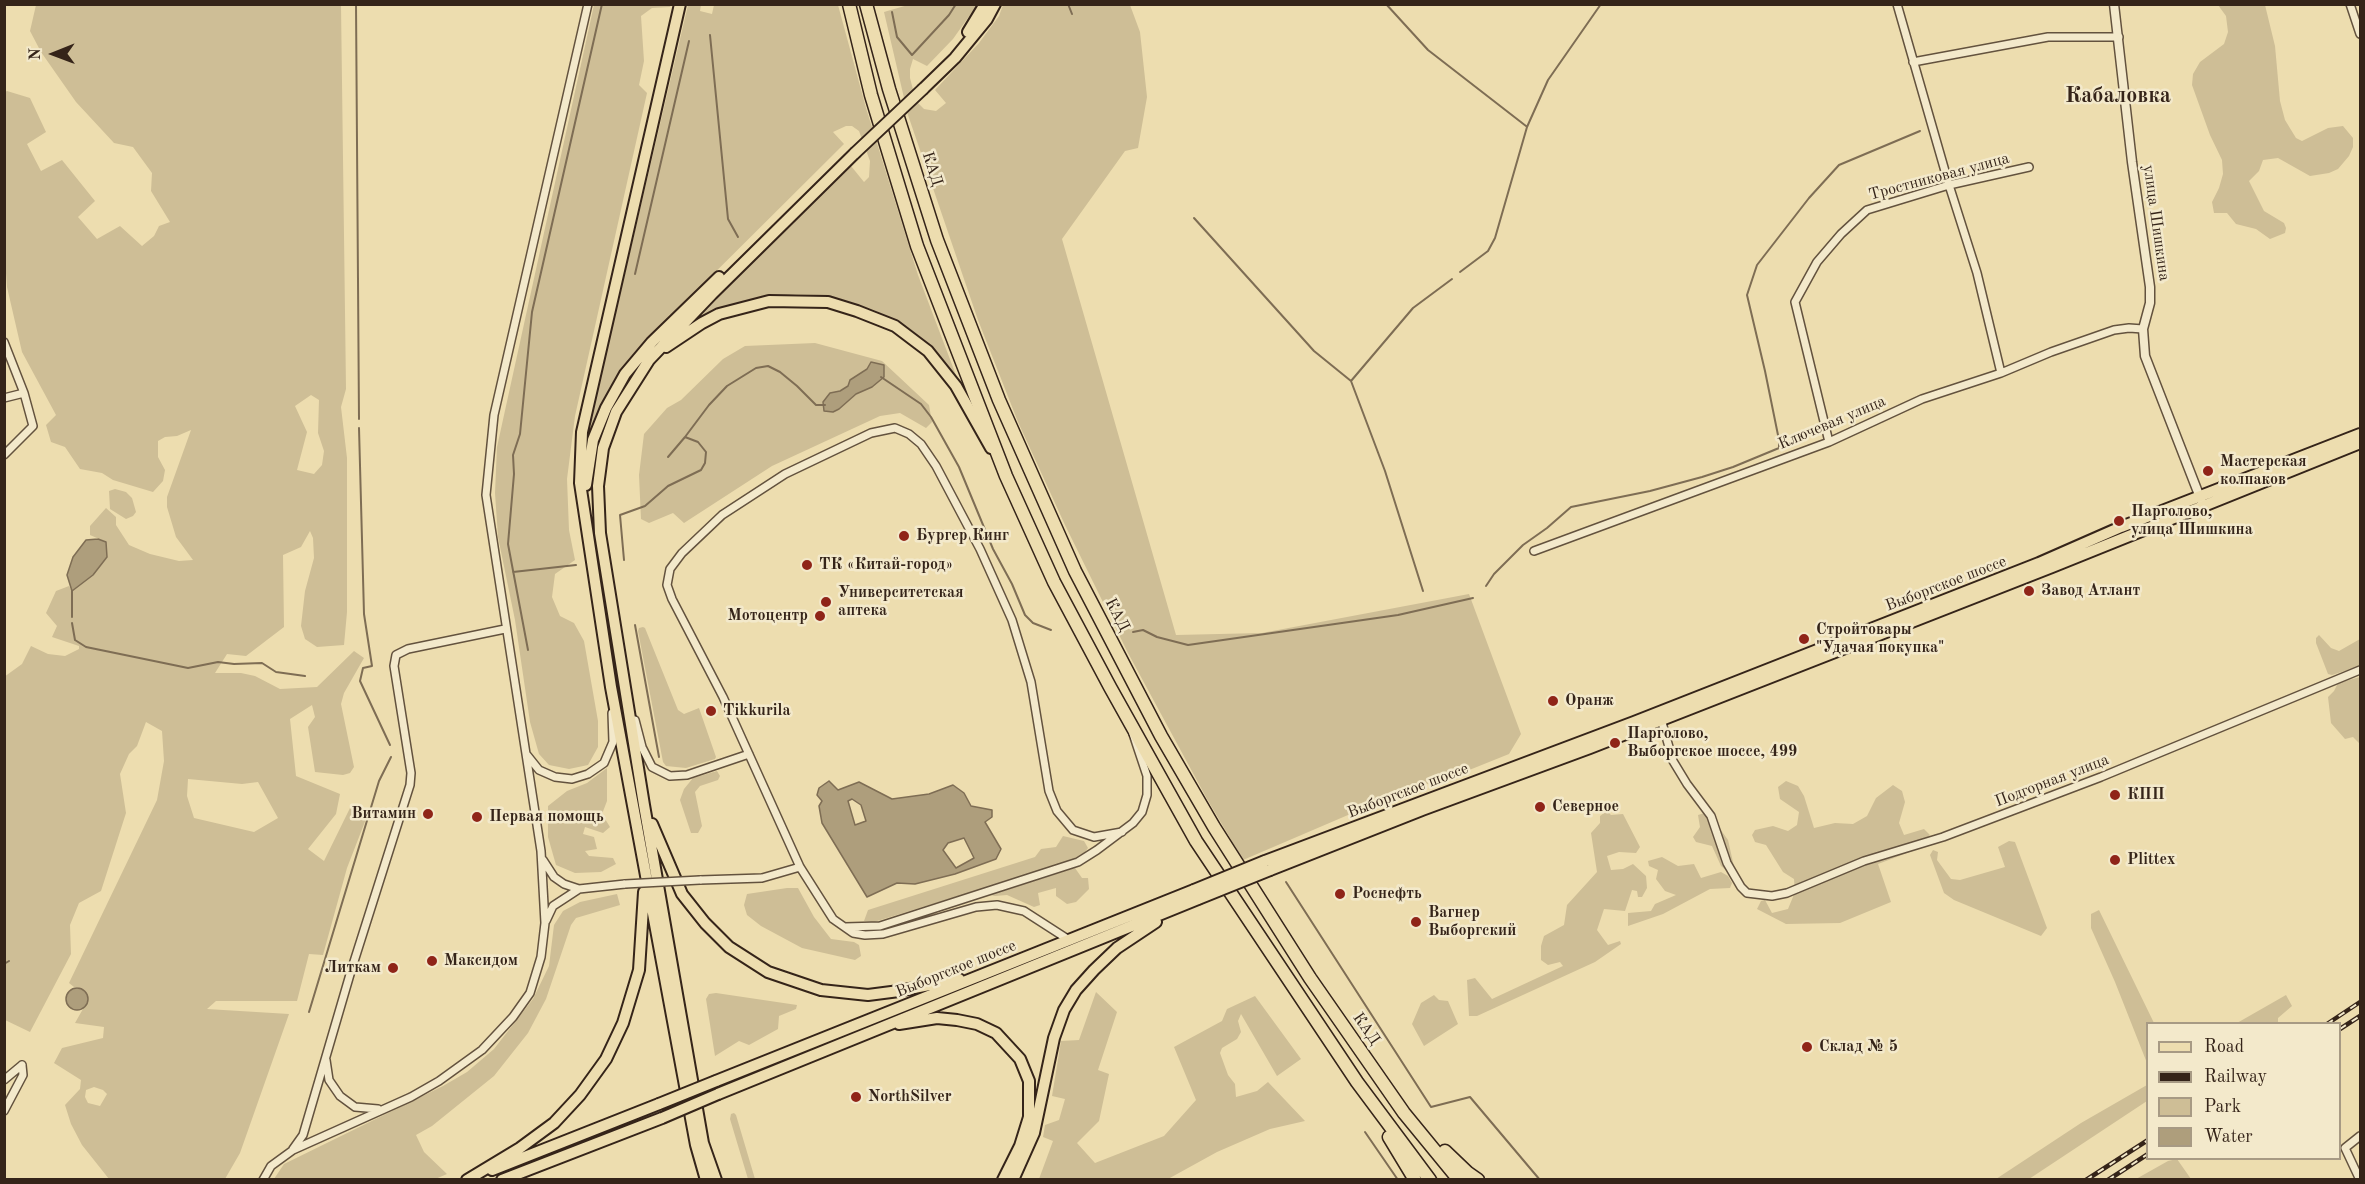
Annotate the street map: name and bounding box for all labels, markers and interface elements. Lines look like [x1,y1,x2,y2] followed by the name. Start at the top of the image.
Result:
[24,24,84,84] north arrow
[28,48,44,61] text: N
[2065,83,2171,109] district label: Кабаловка
[917,149,947,189] street label: КАД
[1867,149,2011,205] street label: Тростниковая улица
[2138,164,2174,282] street label: улица Шишкина
[1775,392,1889,454] street label: Ключевая улица
[2220,452,2306,490] place label: Мастерская колпаков
[2201,464,2215,478] marker: Мастерская колпаков
[2131,502,2253,540] place label: Парголово, улица Шишкина
[2112,514,2126,528] marker: Парголово, улица Шишкина
[916,526,1009,546] place label: Бургер Кинг
[897,529,911,543] marker: Бургер Кинг
[1883,552,2009,616] street label: Выборгское шоссе
[819,555,953,575] place label: ТК «Китай-город»
[800,558,814,572] marker: ТК «Китай-город»
[2041,581,2140,601] place label: Завод Атлант
[838,583,964,621] place label: Университетская аптека
[2022,584,2036,598] marker: Завод Атлант
[819,595,833,609] marker: Университетская аптека
[1100,595,1134,635] street label: КАД
[727,606,808,626] place label: Мотоцентр
[813,609,827,623] marker: Мотоцентр
[1816,620,1944,658] place label: Cтройтовары "Удачая покупка"
[1797,632,1811,646] marker: Cтройтовары "Удачая покупка"
[1565,691,1614,711] place label: Оранж
[1546,694,1560,708] marker: Оранж
[723,701,791,721] place label: Tikkurila
[704,704,718,718] marker: Tikkurila
[1627,724,1797,762] place label: Парголово, Выборгское шоссе, 499
[1608,736,1622,750] marker: Парголово, Выборгское шоссе, 499
[1992,750,2112,812] street label: Подгорная улица
[1345,759,1471,823] street label: Выборгское шоссе
[2127,785,2165,805] place label: КПП
[2108,788,2122,802] marker: КПП
[1552,797,1619,817] place label: Северное
[1533,800,1547,814] marker: Северное
[351,804,416,824] place label: Витамин
[421,807,435,821] marker: Витамин
[489,807,604,827] place label: Первая помощь
[470,810,484,824] marker: Первая помощь
[2127,850,2175,870] place label: Plittex
[2108,853,2122,867] marker: Plittex
[1352,884,1422,904] place label: Роснефть
[1333,887,1347,901] marker: Роснефть
[1428,903,1516,941] place label: Вагнер Выборгский
[1409,915,1423,929] marker: Вагнер Выборгский
[893,936,1019,1002] street label: Выборгское шоссе
[444,951,518,971] place label: Максидом
[425,954,439,968] marker: Максидом
[325,958,381,978] place label: Литкам
[386,961,400,975] marker: Литкам
[1348,1009,1384,1049] street label: КАД
[2146,1022,2341,1160] legend
[1819,1037,1898,1057] place label: Склад № 5
[2204,1038,2244,1056] text: Road
[1800,1040,1814,1054] marker: Склад № 5
[2204,1068,2267,1086] text: Railway
[868,1087,952,1107] place label: NorthSilver
[849,1090,863,1104] marker: NorthSilver
[2204,1098,2241,1116] text: Park
[2204,1128,2253,1146] text: Water

